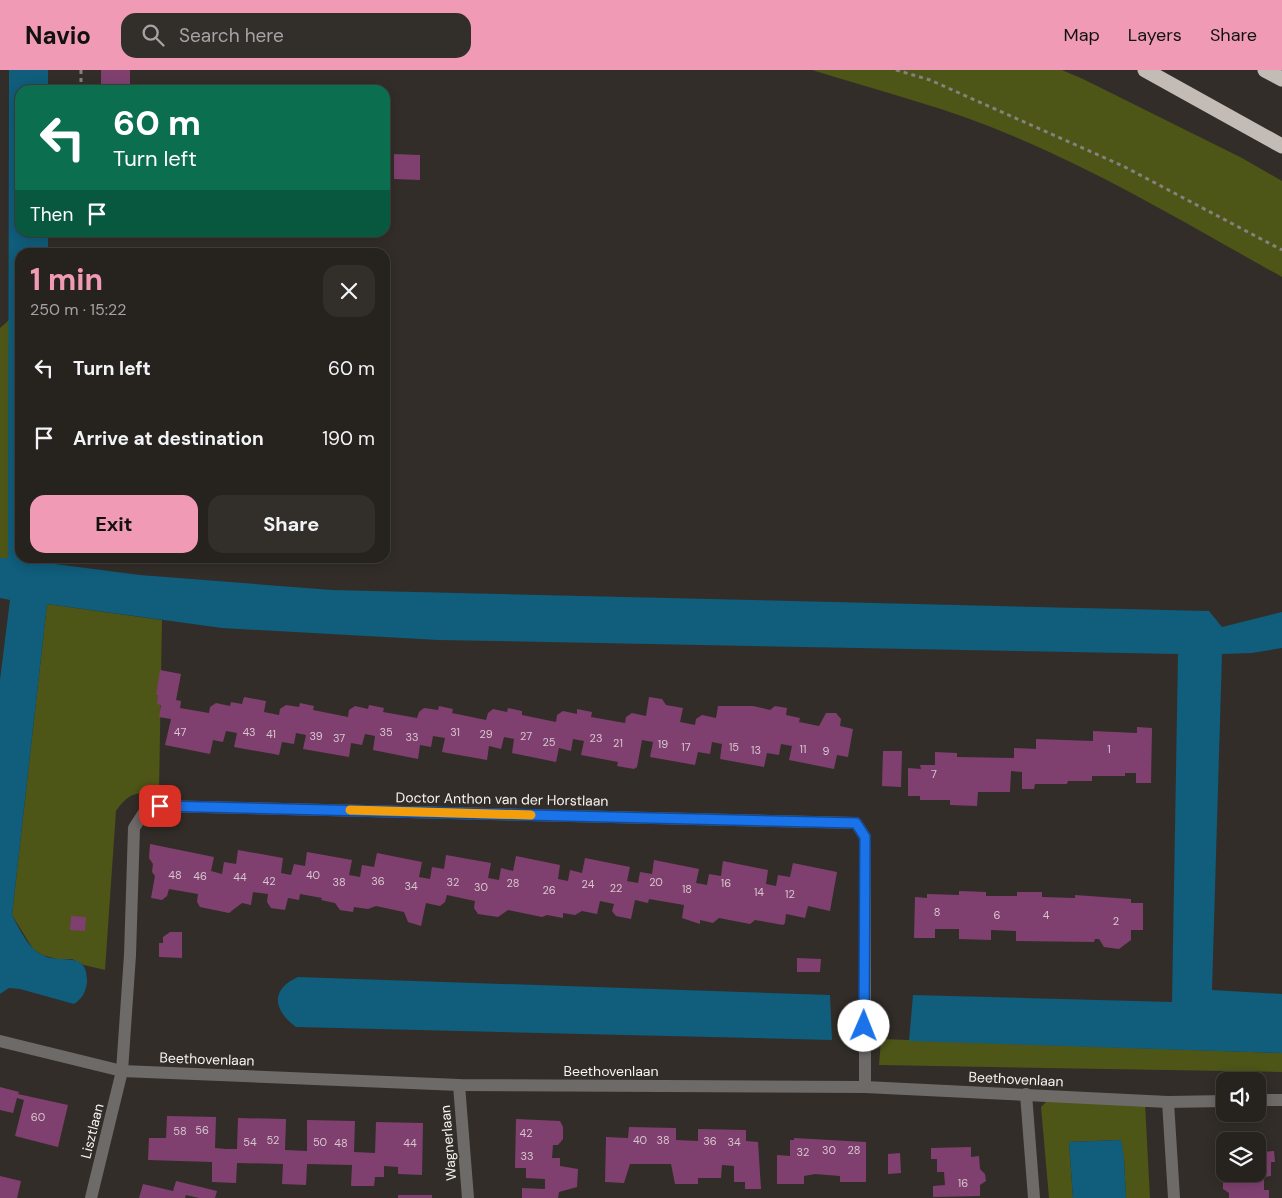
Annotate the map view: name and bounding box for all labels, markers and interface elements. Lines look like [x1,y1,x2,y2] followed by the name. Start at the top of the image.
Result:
[121,13,471,58] search box
[25,20,91,51] text: Navio
[139,21,167,49] icon: search
[179,23,284,48] text: Search here
[1064,23,1100,47] text: Map
[1128,23,1182,47] text: Layers
[1210,23,1257,47] text: Share
[113,100,201,146] text: 60 m
[30,105,95,170] icon: left
[113,144,197,173] text: Turn left
[83,200,111,228] icon: arrive
[30,202,73,227] text: Then
[30,260,103,299] text: 1 min
[323,265,375,317] button: close
[30,299,127,320] text: 250 m · 15:22
[30,354,58,382] icon: left
[73,356,151,381] text: Turn left
[328,356,375,381] text: 60 m
[30,424,58,452] icon: arrive
[73,426,264,451] text: Arrive at destination
[322,426,375,451] text: 190 m
[30,495,198,553] button: Exit
[208,495,375,553] button: Share
[174,725,186,739] house number: 47
[242,725,256,739] house number: 43
[379,725,393,739] house number: 35
[450,725,460,739] house number: 31
[266,727,276,741] house number: 41
[479,727,493,741] house number: 29
[309,729,323,743] house number: 39
[520,729,532,743] house number: 27
[405,730,419,744] house number: 33
[333,731,345,745] house number: 37
[590,731,602,745] house number: 23
[542,735,556,749] house number: 25
[613,736,623,750] house number: 21
[658,737,668,751] house number: 19
[681,740,691,754] house number: 17
[729,740,739,754] house number: 15
[800,742,806,756] house number: 11
[1107,742,1111,756] house number: 1
[751,743,761,757] house number: 13
[823,744,830,758] house number: 9
[931,767,937,781] house number: 7
[139,785,181,827] pin
[395,788,609,810] street label: Doctor Anthon van der Horstlaan
[146,792,174,820] icon: arrive
[168,868,182,882] house number: 48
[306,868,320,882] house number: 40
[193,869,207,883] house number: 46
[233,870,247,884] house number: 44
[262,874,276,888] house number: 42
[371,874,385,888] house number: 36
[332,875,346,889] house number: 38
[447,875,459,889] house number: 32
[649,875,663,889] house number: 20
[507,876,519,890] house number: 28
[721,876,731,890] house number: 16
[582,877,595,891] house number: 24
[404,879,418,893] house number: 34
[474,880,488,894] house number: 30
[610,881,622,895] house number: 22
[682,882,692,896] house number: 18
[542,883,556,897] house number: 26
[754,885,764,899] house number: 14
[785,887,795,901] house number: 12
[934,905,940,919] house number: 8
[994,908,1001,922] house number: 6
[1043,908,1050,922] house number: 4
[1113,914,1119,928] house number: 2
[837,999,889,1051] position arrow
[159,1048,255,1070] street label: Beethovenlaan
[563,1062,659,1080] street label: Beethovenlaan
[968,1068,1064,1090] street label: Beethovenlaan
[1216,1072,1266,1182] map controls
[1216,1072,1266,1122] button: sound
[76,1102,108,1160] street label: Lisztlaan
[436,1104,460,1182] street label: Wagnerlaan
[31,1110,45,1124] house number: 60
[195,1123,209,1137] house number: 56
[173,1124,187,1138] house number: 58
[519,1126,533,1140] house number: 42
[1216,1132,1266,1182] button: layers
[267,1133,279,1147] house number: 52
[633,1133,647,1147] house number: 40
[656,1133,670,1147] house number: 38
[703,1134,717,1148] house number: 36
[243,1135,257,1149] house number: 54
[313,1135,327,1149] house number: 50
[727,1135,741,1149] house number: 34
[334,1136,348,1150] house number: 48
[403,1136,417,1150] house number: 44
[822,1143,836,1157] house number: 30
[848,1143,860,1157] house number: 28
[797,1145,809,1159] house number: 32
[520,1149,534,1163] house number: 33
[958,1176,968,1190] house number: 16

